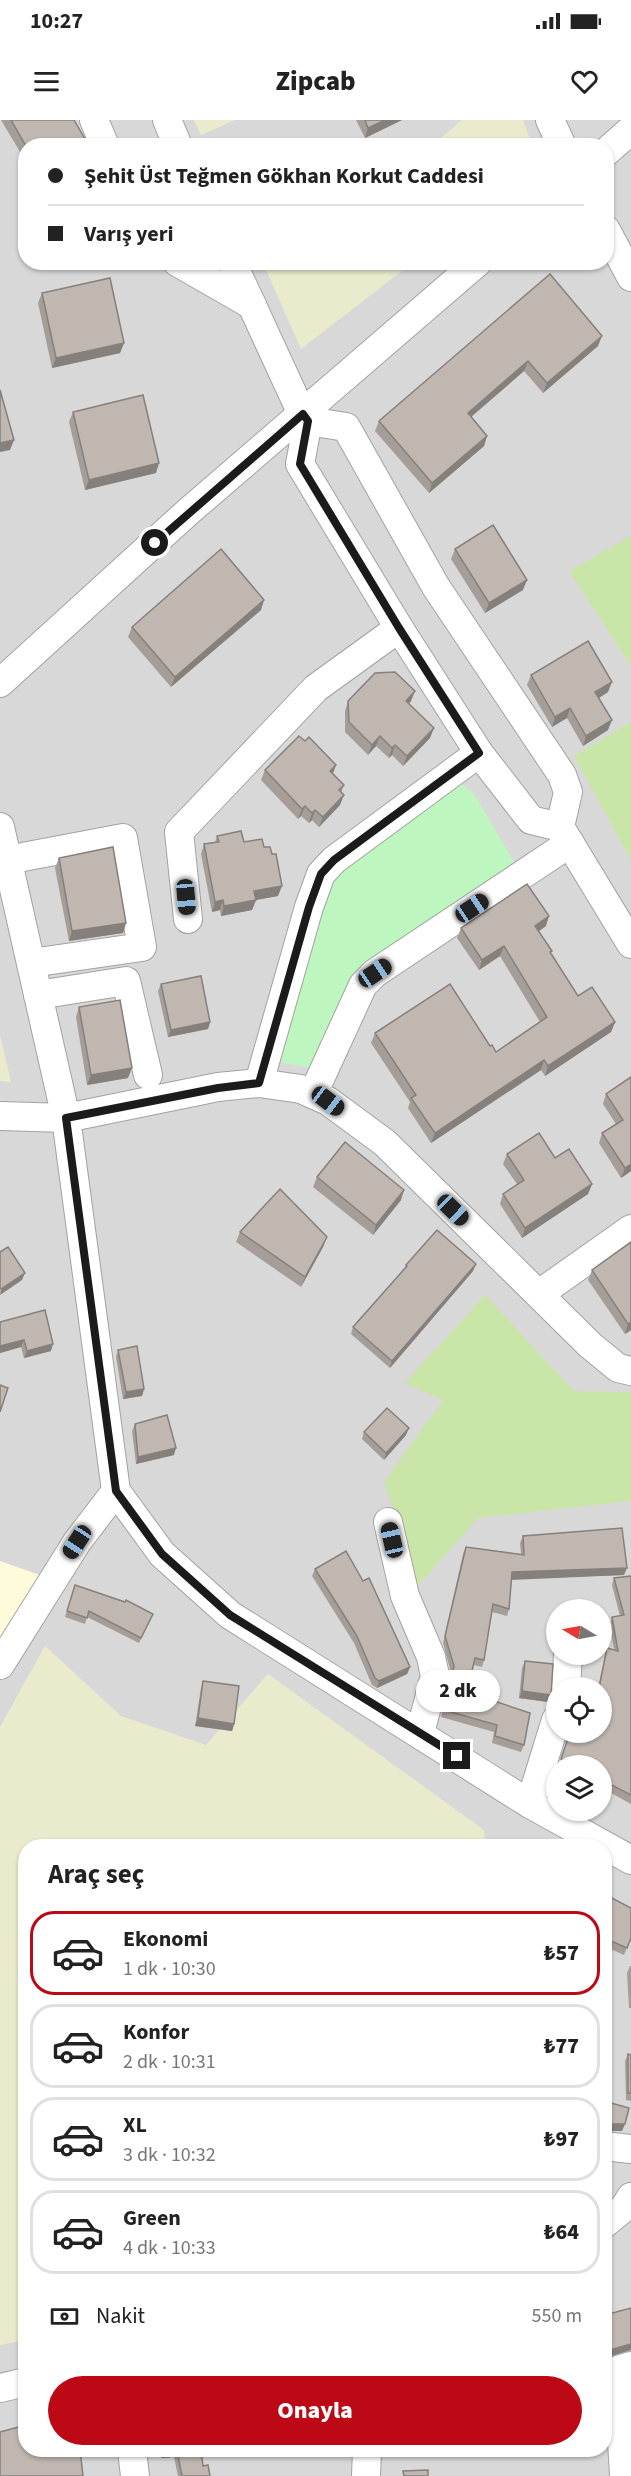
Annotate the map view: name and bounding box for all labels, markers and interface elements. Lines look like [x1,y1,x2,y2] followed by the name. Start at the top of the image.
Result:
[30,5,83,37] text: 10:27
[275,62,356,101] text: Zipcab
[30,65,63,98] icon: menu
[568,65,601,98] icon: heart
[84,160,484,192] text: Şehit Üst Teğmen Gökhan Korkut Caddesi
[84,218,174,250] text: Varış yeri
[141,529,168,556] route start
[175,878,197,916] car
[452,890,492,926] car
[355,955,395,991] car
[308,1083,348,1119] car
[434,1191,472,1229] car
[379,1520,405,1560] car
[60,1522,94,1562] car
[546,1599,612,1665] north arrow
[546,1599,612,1821] map controls
[415,1669,499,1711] callout: 2 dk
[439,1677,477,1705] text: 2 dk
[546,1677,612,1743] button: locate
[443,1742,470,1769] route end
[546,1755,612,1821] button: layers
[48,1855,144,1894] text: Araç seç
[123,1923,208,1955] text: Ekonomi
[51,1926,105,1980] icon: car
[544,1937,579,1969] text: ₺57
[123,1955,216,1983] text: 1 dk · 10:30
[123,2016,189,2048] text: Konfor
[51,2019,105,2073] icon: car
[544,2030,579,2062] text: ₺77
[123,2048,216,2076] text: 2 dk · 10:31
[123,2109,147,2141] text: XL
[51,2112,105,2166] icon: car
[544,2123,579,2155] text: ₺97
[123,2141,216,2169] text: 3 dk · 10:32
[123,2202,181,2234] text: Green
[51,2205,105,2259] icon: car
[544,2216,579,2248] text: ₺64
[123,2234,216,2262] text: 4 dk · 10:33
[48,2300,81,2333] icon: cash
[96,2300,145,2332] text: Nakit
[532,2302,582,2330] text: 550 m
[48,2376,582,2445] button: Onayla

